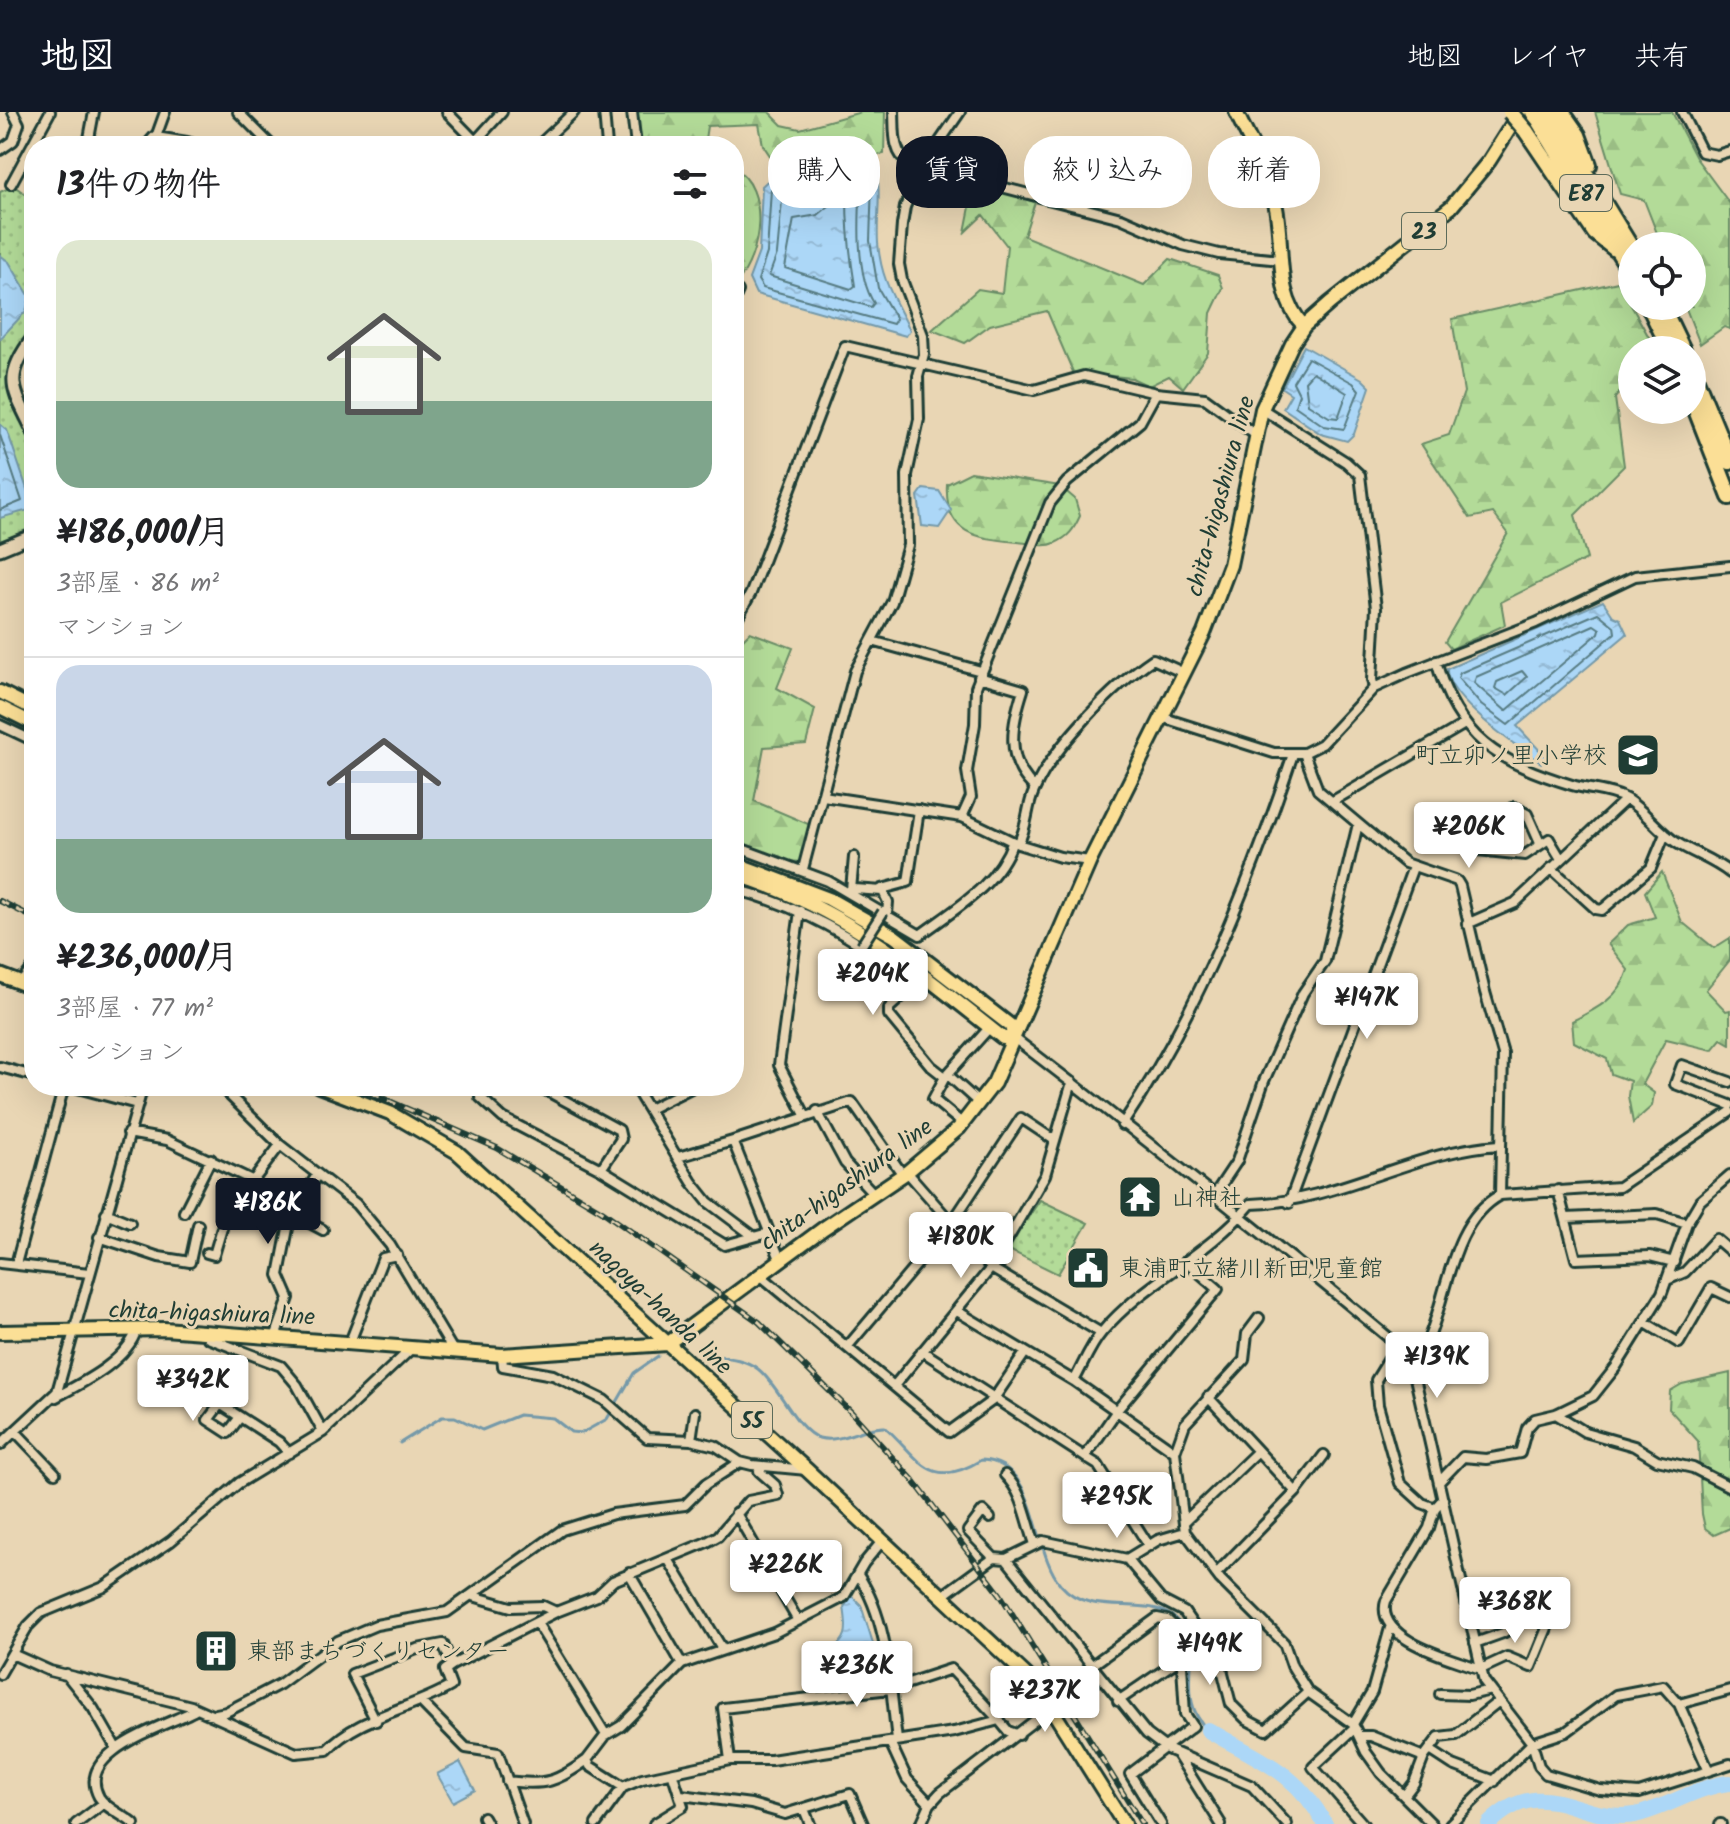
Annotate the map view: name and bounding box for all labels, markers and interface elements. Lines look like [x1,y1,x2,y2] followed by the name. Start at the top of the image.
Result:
[40,28,116,88] text: 地図
[1407,35,1463,80] text: 地図
[1507,35,1590,80] text: レイヤ
[1634,35,1690,80] text: 共有
[768,136,880,208] chip: 購入
[896,136,1008,208] chip: 賃貸
[1024,136,1192,208] chip: 絞り込み
[1208,136,1320,208] chip: 新着
[56,159,221,213] text: 13件の物件
[668,162,712,206] icon: filters
[1560,175,1612,211] road number: E87
[1402,213,1446,249] road number: 23
[1618,232,1706,424] map controls
[1618,232,1706,320] button: locate
[312,292,456,436] icon: home
[1618,336,1706,424] button: layers
[1176,391,1267,601] street label: chita-higashiura line
[56,507,231,561] text: ¥186,000/月
[56,563,219,605] text: 3部屋 · 86 m²
[56,607,185,649] text: マンション
[312,717,456,861] icon: home
[1614,731,1662,779] school or university icon: 町立卯ノ里小学校
[1415,737,1607,776] place label: 町立卯ノ里小学校
[1413,802,1525,870] pin: ¥206K
[1432,807,1506,849] text: ¥206K
[56,932,239,986] text: ¥236,000/月
[817,949,929,1017] pin: ¥204K
[836,954,910,996] text: ¥204K
[1311,973,1423,1041] pin: ¥147K
[1334,978,1400,1020] text: ¥147K
[56,988,213,1030] text: 3部屋 · 77 m²
[56,1032,185,1074] text: マンション
[752,1109,942,1262] street label: chita-higashiura line
[1116,1173,1164,1221] temple icon: 山神社
[212,1178,324,1246] pin: ¥186K
[1171,1179,1243,1218] place label: 山神社
[234,1183,302,1225] text: ¥186K
[905,1212,1017,1280] pin: ¥180K
[927,1217,995,1259] text: ¥180K
[579,1231,741,1386] street label: nagoya-handa line
[1064,1244,1112,1292] public building icon: 東浦町立緒川新田児童館
[1119,1250,1383,1289] place label: 東浦町立緒川新田児童館
[108,1291,316,1338] street label: chita-higashiura line
[1381,1332,1493,1400] pin: ¥139K
[1404,1337,1470,1379] text: ¥139K
[137,1355,249,1423] pin: ¥342K
[155,1360,231,1402] text: ¥342K
[732,1402,772,1438] road number: 55
[1061,1472,1173,1540] pin: ¥295K
[1080,1477,1154,1519] text: ¥295K
[730,1540,842,1608] pin: ¥226K
[748,1545,824,1587] text: ¥226K
[1459,1577,1571,1645] pin: ¥368K
[1477,1582,1553,1624] text: ¥368K
[1154,1619,1266,1687] pin: ¥149K
[1177,1624,1243,1666] text: ¥149K
[192,1627,240,1675] building icon: 東部まちづくりセンター
[247,1633,510,1672] place label: 東部まちづくりセンター
[801,1641,913,1709] pin: ¥236K
[819,1646,895,1688] text: ¥236K
[989,1666,1101,1734] pin: ¥237K
[1008,1671,1082,1713] text: ¥237K

